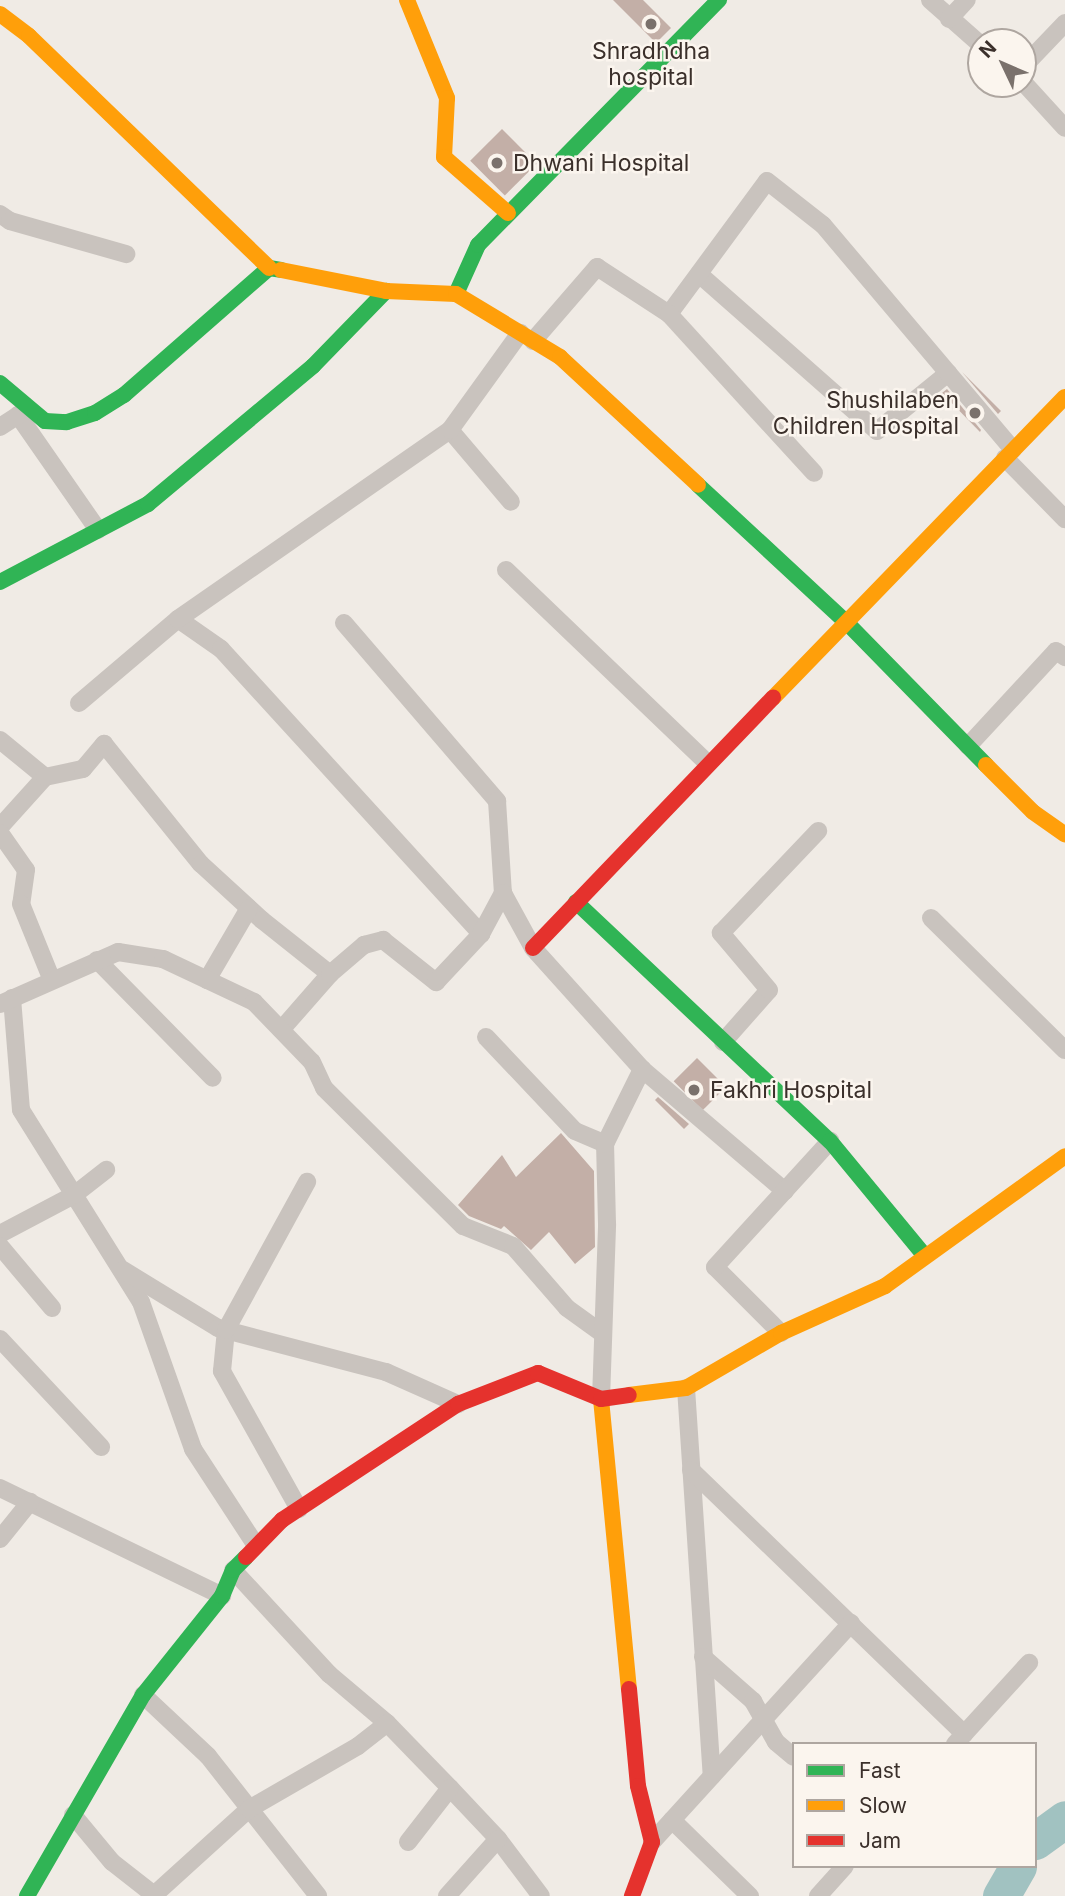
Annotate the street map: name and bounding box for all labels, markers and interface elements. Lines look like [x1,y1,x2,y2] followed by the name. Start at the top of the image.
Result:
[641,14,661,34] marker: Shradhdha hospital
[967,28,1037,98] north arrow
[975,36,1001,63] text: N
[592,37,710,91] place label: Shradhdha hospital
[513,149,689,177] place label: Dhwani Hospital
[487,153,507,173] marker: Dhwani Hospital
[773,386,959,440] place label: Shushilaben Children Hospital
[965,403,985,423] marker: Shushilaben Children Hospital
[710,1076,872,1104] place label: Fakhri Hospital
[684,1080,704,1100] marker: Fakhri Hospital
[792,1742,1037,1868] legend
[859,1758,901,1783] text: Fast
[859,1793,907,1818] text: Slow
[859,1828,901,1853] text: Jam

